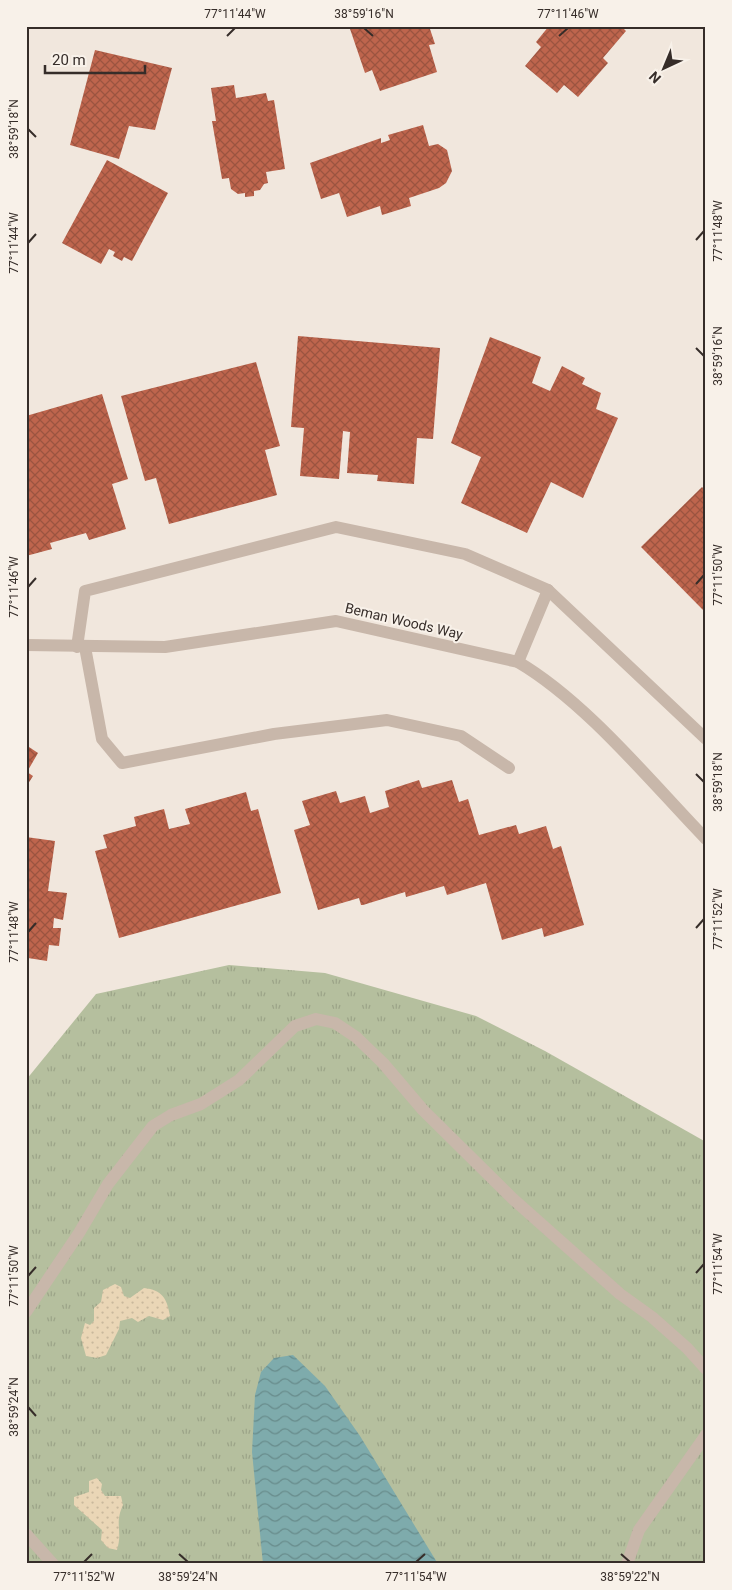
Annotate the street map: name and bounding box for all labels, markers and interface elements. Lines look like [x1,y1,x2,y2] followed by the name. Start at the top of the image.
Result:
[204,7,266,21] text: 77°11'44"W
[334,7,394,21] text: 38°59'16"N
[537,7,599,21] text: 77°11'46"W
[45,42,145,74] scale bar
[640,42,690,92] north arrow
[52,51,86,69] text: 20 m
[646,68,664,87] text: N
[7,99,21,159] text: 38°59'18"N
[711,200,725,262] text: 77°11'48"W
[7,212,21,274] text: 77°11'44"W
[711,326,725,386] text: 38°59'16"N
[711,544,725,606] text: 77°11'50"W
[7,556,21,618] text: 77°11'46"W
[344,600,465,642] street label: Beman Woods Way
[711,752,725,812] text: 38°59'18"N
[711,888,725,950] text: 77°11'52"W
[7,901,21,963] text: 77°11'48"W
[711,1233,725,1295] text: 77°11'54"W
[7,1245,21,1307] text: 77°11'50"W
[7,1377,21,1437] text: 38°59'24"N
[53,1570,115,1584] text: 77°11'52"W
[158,1570,218,1584] text: 38°59'24"N
[385,1570,447,1584] text: 77°11'54"W
[600,1570,660,1584] text: 38°59'22"N

